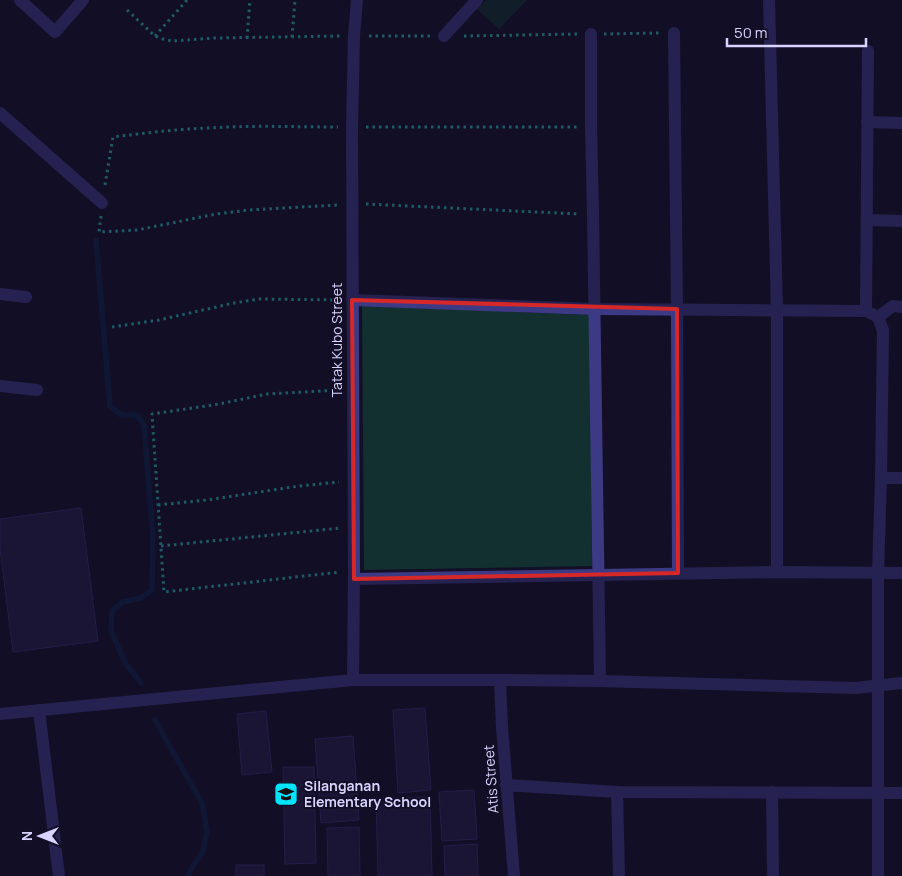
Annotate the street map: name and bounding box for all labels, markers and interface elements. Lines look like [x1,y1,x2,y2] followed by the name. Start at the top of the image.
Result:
[727,15,866,47] scale bar
[734,22,768,43] text: 50 m
[327,282,346,397] street label: Tatak Kubo Street
[479,744,502,814] street label: Atis Street
[304,776,431,811] place label: Silanganan Elementary School
[273,781,299,807] school or university icon: Silanganan Elementary School
[15,811,65,861] north arrow
[17,831,36,841] text: N

